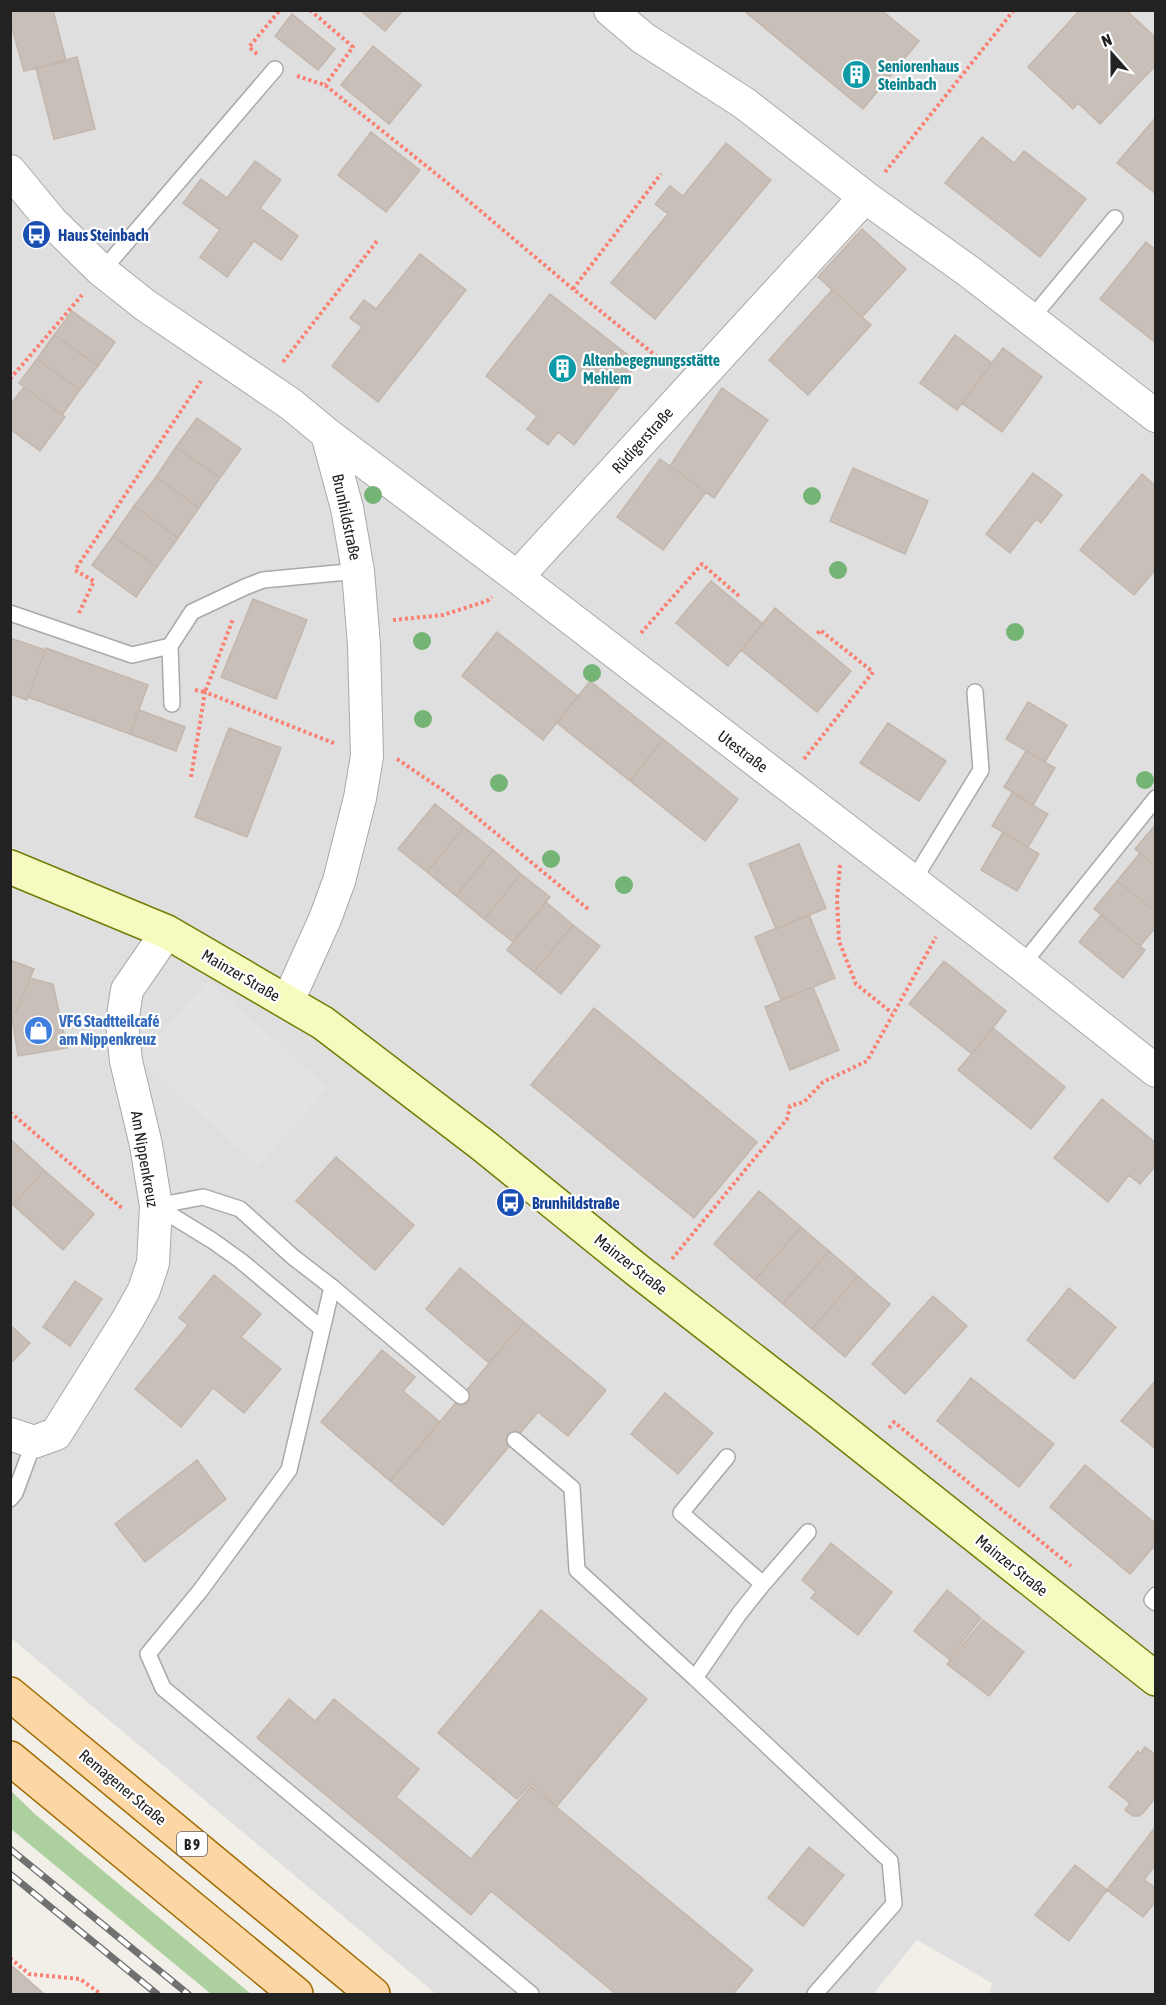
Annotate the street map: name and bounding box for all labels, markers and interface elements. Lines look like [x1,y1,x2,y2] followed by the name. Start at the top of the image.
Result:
[1082,24,1142,84] north arrow
[1099,30,1114,50] text: N
[878,57,960,93] place label: Seniorenhaus Steinbach
[841,59,873,91] building icon: Seniorenhaus Steinbach
[21,219,53,251] bus stop icon: Haus Steinbach
[58,226,149,244] place label: Haus Steinbach
[582,351,720,387] place label: Altenbegegnungsstätte Mehlem
[546,353,578,385] building icon: Altenbegegnungsstätte Mehlem
[608,403,677,477] street label: Rüdigerstraße
[329,472,365,562] street label: Brunhildstraße
[714,726,772,776] street label: Utestraße
[199,945,283,1005] street label: Mainzer Straße
[58,1012,159,1048] place label: VFG Stadtteilcafé am Nippenkreuz
[22,1014,54,1046] shop icon: VFG Stadtteilcafé am Nippenkreuz
[127,1109,162,1209] street label: Am Nippenkreuz
[495,1187,527,1219] bus stop icon: Brunhildstraße
[532,1194,620,1212] place label: Brunhildstraße
[591,1230,671,1298] street label: Mainzer Straße
[972,1531,1052,1599] street label: Mainzer Straße
[75,1745,170,1829] street label: Remagener Straße
[177,1832,207,1856] road number: B 9

